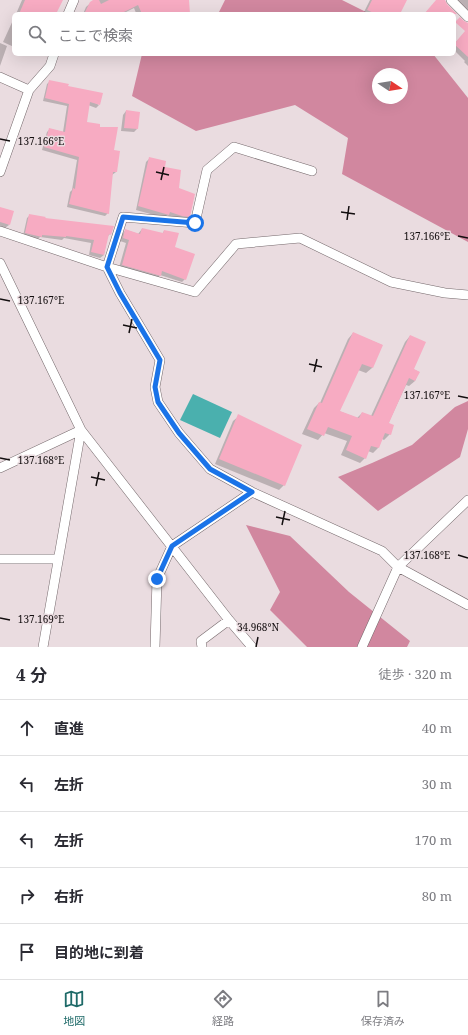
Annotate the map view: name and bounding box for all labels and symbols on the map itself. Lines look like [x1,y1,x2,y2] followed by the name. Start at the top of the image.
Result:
[372,68,408,104] north arrow
[18,134,64,148] text: 137.166°E
[186,214,204,232] route start
[404,229,450,243] text: 137.166°E
[18,293,64,307] text: 137.167°E
[404,388,450,402] text: 137.167°E
[18,453,64,467] text: 137.168°E
[404,548,450,562] text: 137.168°E
[148,570,166,588] route end
[18,612,64,626] text: 137.169°E
[237,620,279,634] text: 34.968°N

